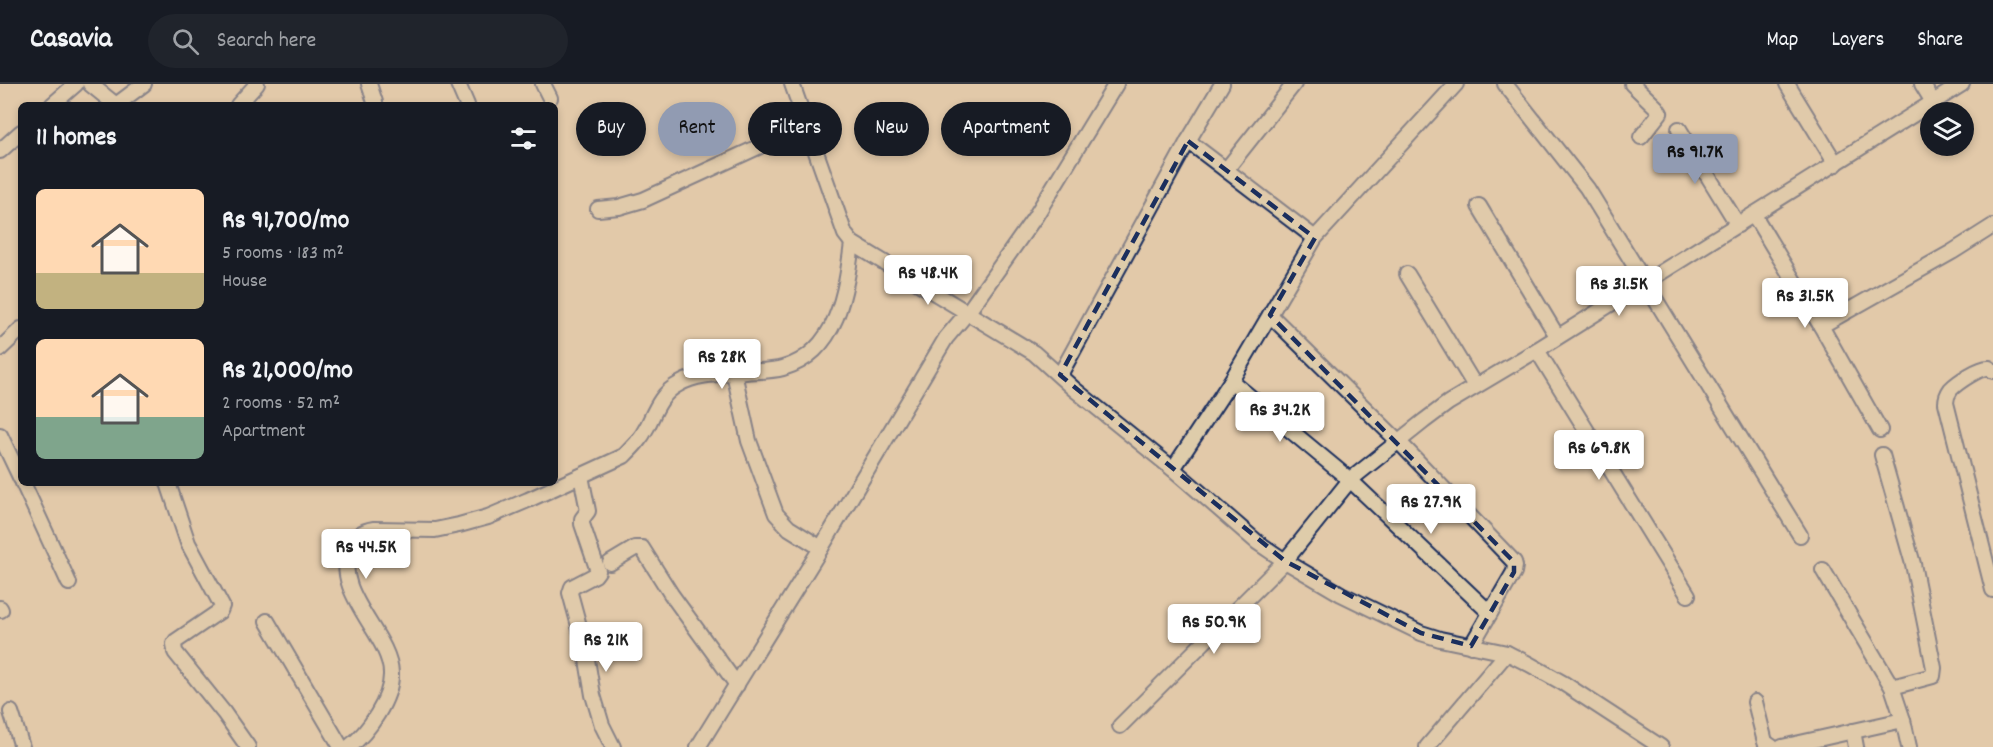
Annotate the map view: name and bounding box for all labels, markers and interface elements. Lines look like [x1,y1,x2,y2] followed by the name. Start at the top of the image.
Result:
[148,14,568,68] search box
[30,21,112,61] text: Casavia
[169,25,202,58] icon: search
[217,26,316,57] text: Search here
[1767,26,1798,56] text: Map
[1831,26,1884,56] text: Layers
[1917,26,1963,56] text: Share
[576,102,646,156] chip: Buy
[658,102,736,156] chip: Rent
[748,102,842,156] chip: Filters
[854,102,929,156] chip: New
[941,102,1071,156] chip: Apartment
[1920,102,1974,156] map controls
[1920,102,1974,156] button: layers
[36,120,117,157] text: 11 homes
[507,122,540,155] icon: filters
[1633,134,1757,185] pin: Rs 91.7K
[1667,139,1723,167] text: Rs 91.7K
[222,203,349,240] text: Rs 91,700/mo
[84,213,156,285] icon: home
[222,240,344,268] text: 5 rooms · 183 m²
[866,255,990,306] pin: Rs 48.4K
[898,260,958,288] text: Rs 48.4K
[1557,266,1681,317] pin: Rs 31.5K
[222,268,267,296] text: House
[1590,271,1648,299] text: Rs 31.5K
[1743,278,1867,329] pin: Rs 31.5K
[1776,283,1834,311] text: Rs 31.5K
[673,339,771,390] pin: Rs 28K
[698,344,746,372] text: Rs 28K
[222,353,353,390] text: Rs 21,000/mo
[84,363,156,435] icon: home
[222,390,340,418] text: 2 rooms · 52 m²
[1218,392,1342,443] pin: Rs 34.2K
[1249,397,1311,425] text: Rs 34.2K
[222,418,305,446] text: Apartment
[1537,430,1661,481] pin: Rs 69.8K
[1568,435,1630,463] text: Rs 69.8K
[1369,484,1493,535] pin: Rs 27.9K
[1401,489,1461,517] text: Rs 27.9K
[304,529,428,580] pin: Rs 44.5K
[335,534,397,562] text: Rs 44.5K
[1152,604,1276,655] pin: Rs 50.9K
[1182,609,1246,637] text: Rs 50.9K
[557,622,655,673] pin: Rs 21K
[583,627,629,655] text: Rs 21K

